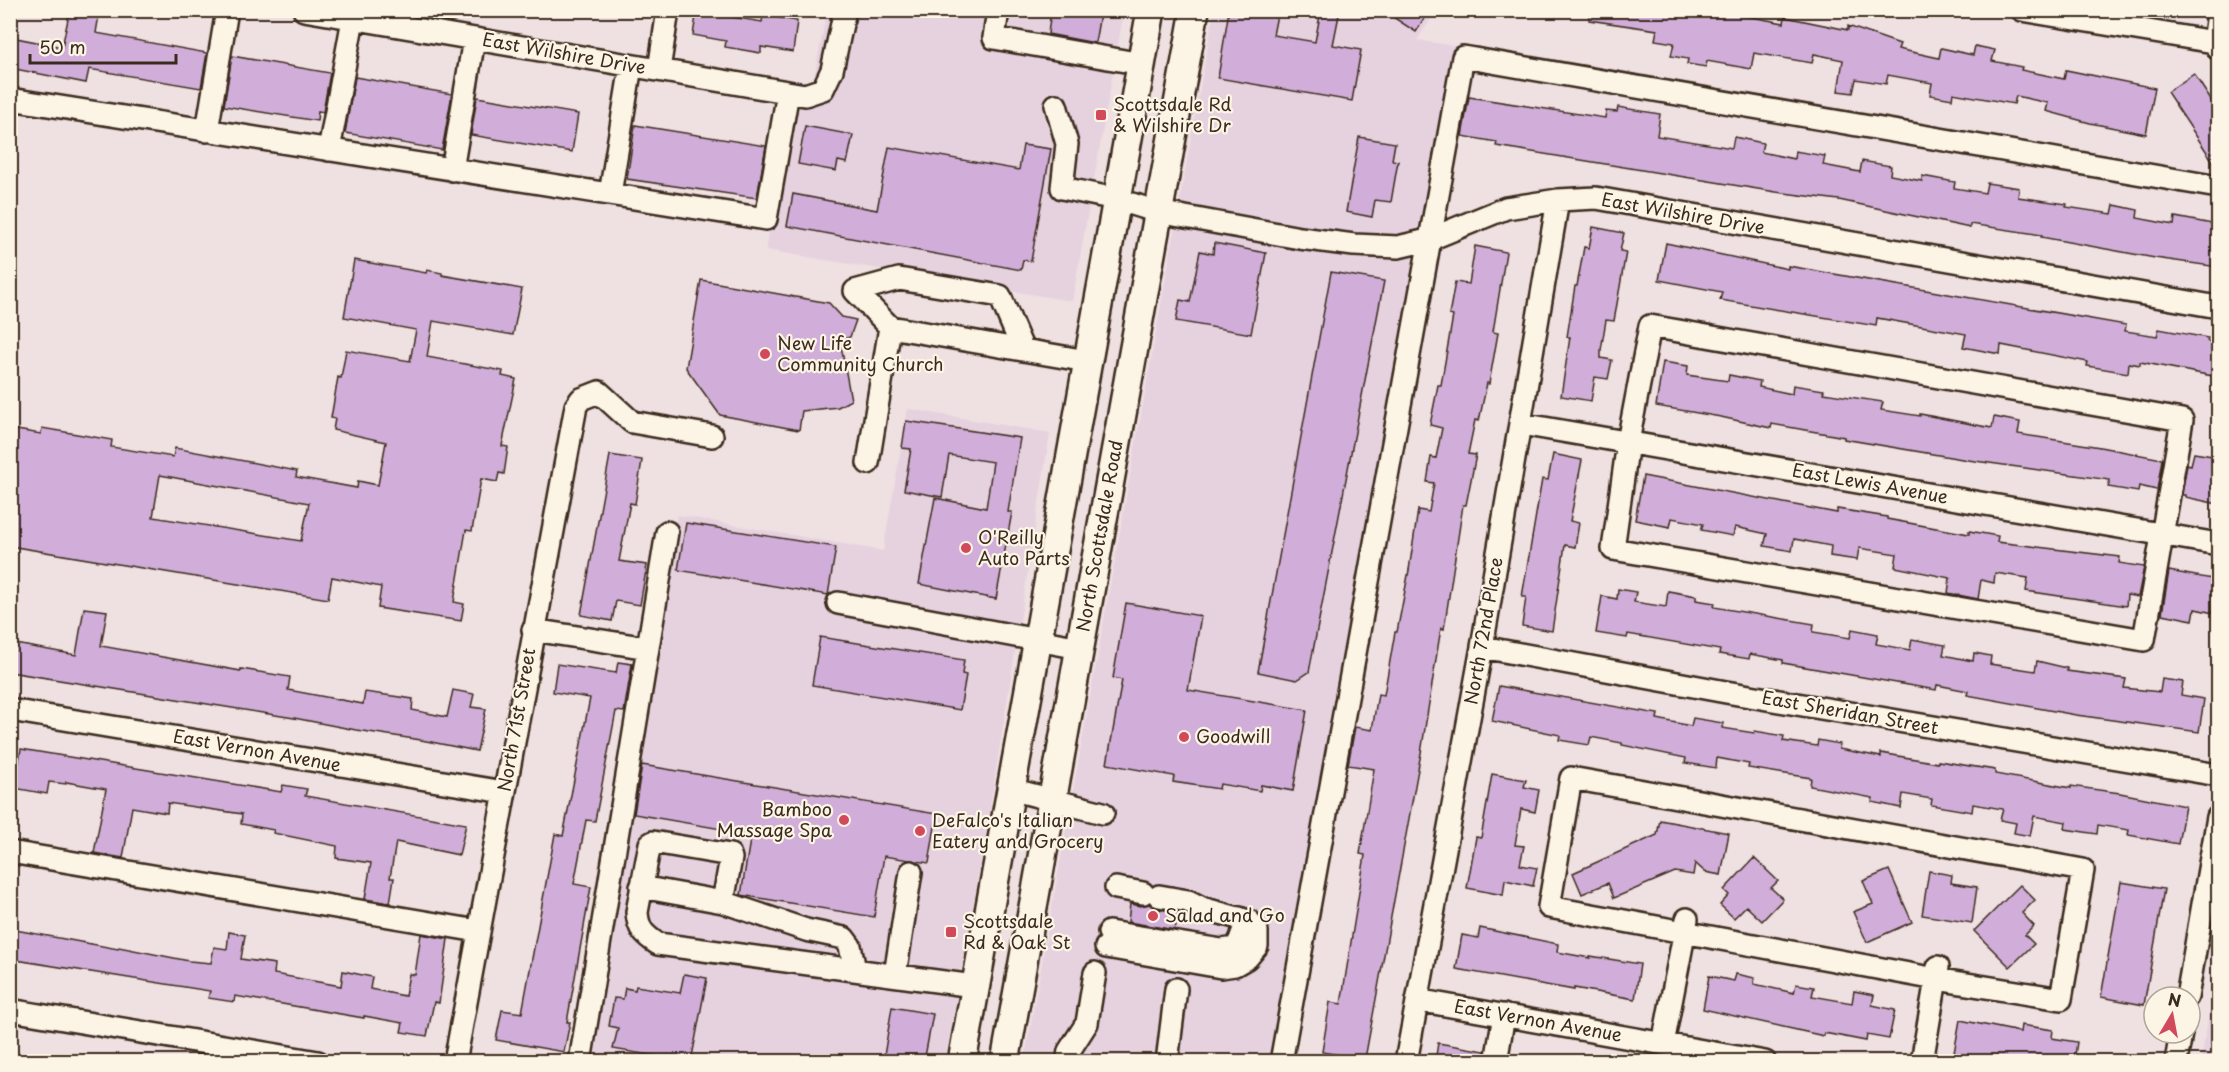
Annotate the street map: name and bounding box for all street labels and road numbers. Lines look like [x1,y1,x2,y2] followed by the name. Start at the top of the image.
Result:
[481,25,648,80] street label: East Wilshire Drive
[1600,185,1767,240] street label: East Wilshire Drive
[1068,438,1129,634] street label: North Scottsdale Road
[1790,456,1951,510] street label: East Lewis Avenue
[1456,555,1509,706] street label: North 72nd Place
[490,646,541,794] street label: North 71st Street
[1760,683,1941,740] street label: East Sheridan Street
[171,721,344,778] street label: East Vernon Avenue
[1452,991,1625,1048] street label: East Vernon Avenue

